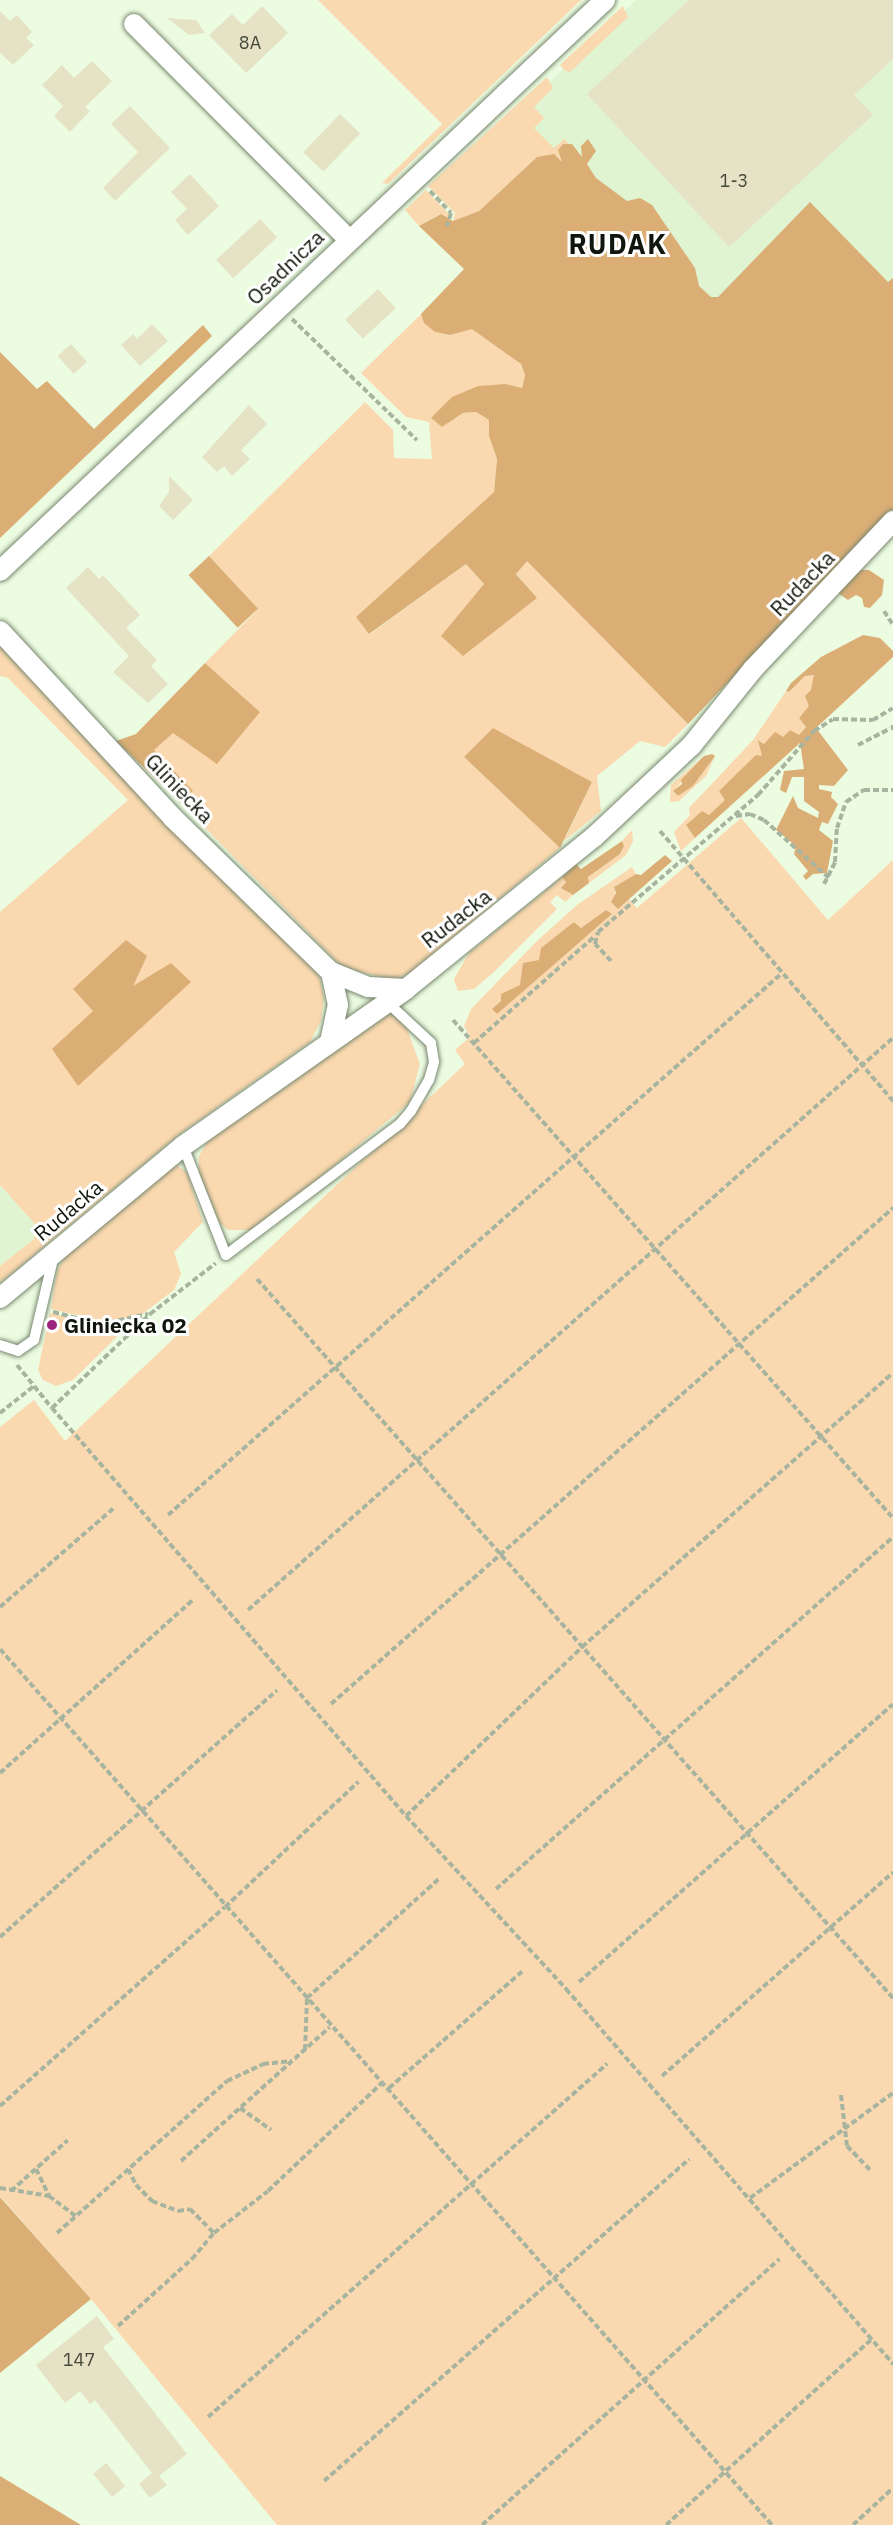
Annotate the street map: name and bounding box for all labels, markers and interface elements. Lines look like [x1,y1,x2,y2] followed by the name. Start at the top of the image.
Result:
[239,32,261,54] house number: 8A
[720,170,748,192] house number: 1-3
[241,224,329,310] street label: Osadnicza
[568,228,668,260] district label: RUDAK
[765,545,839,621] street label: Rudacka
[141,748,219,828] street label: Gliniecka
[416,883,496,953] street label: Rudacka
[29,1174,107,1246] street label: Rudacka
[64,1312,187,1338] place label: Gliniecka 02
[45,1318,59,1332] marker: Gliniecka 02
[63,2349,95,2371] house number: 147

